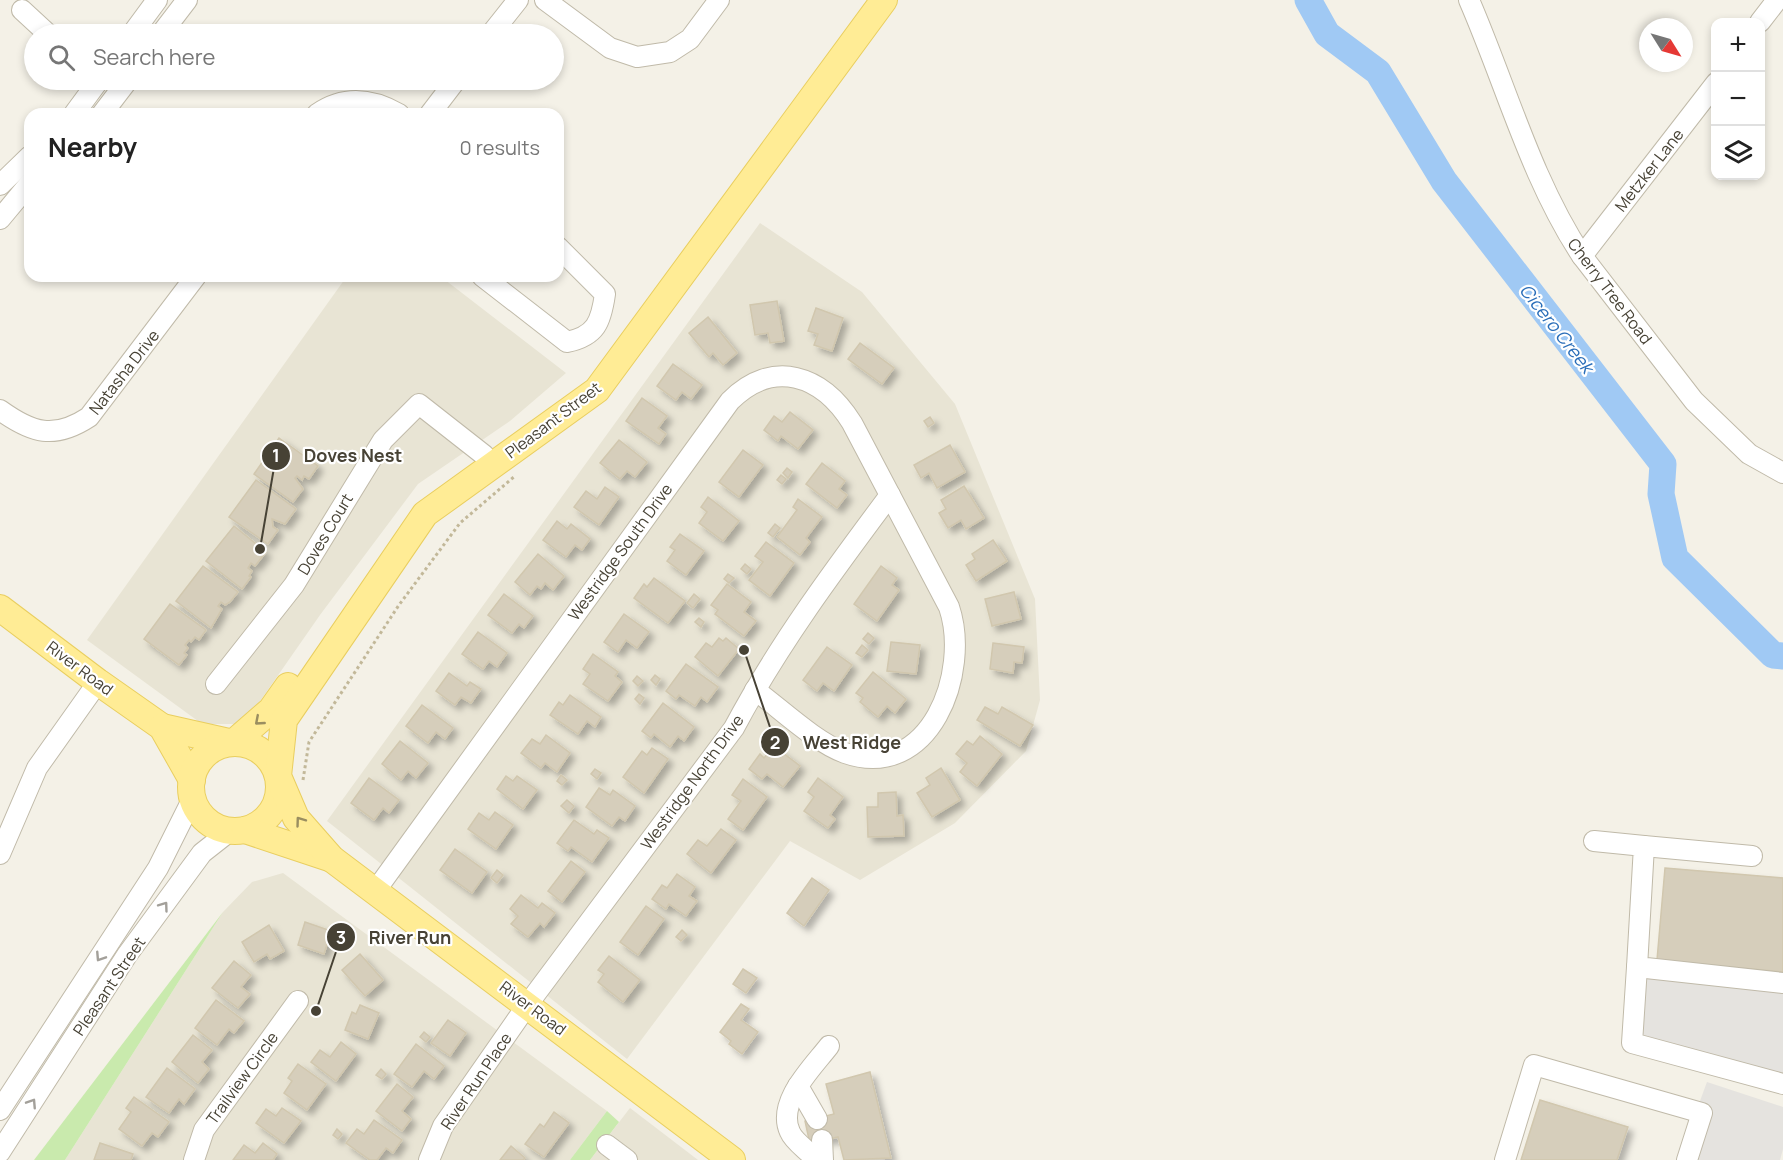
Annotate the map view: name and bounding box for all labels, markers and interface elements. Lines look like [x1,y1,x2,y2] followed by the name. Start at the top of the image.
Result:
[1639,18,1693,72] north arrow
[1711,18,1765,180] map controls
[1711,18,1765,72] button: +
[24,24,564,90] search box
[45,41,78,74] icon: search
[93,42,215,72] text: Search here
[1711,72,1765,126] button: −
[1610,124,1688,216] street label: Metzker Lane
[1711,126,1765,180] button: layers
[48,129,137,165] text: Nearby
[460,134,540,161] text: 0 results
[1563,233,1657,349] street label: Cherry Tree Road
[1515,278,1601,380] water label: Cicero Creek
[84,325,164,419] street label: Natasha Drive
[501,377,605,463] street label: Pleasant Street
[261,438,414,474] callout: Doves Nest
[272,443,280,467] text: 1
[304,443,402,467] text: Doves Nest
[563,479,677,625] street label: Westridge South Drive
[292,489,358,579] street label: Doves Court
[42,636,118,700] street label: River Road
[636,710,748,854] street label: Westridge North Drive
[255,714,266,725] one-way arrow
[760,724,913,760] callout: West Ridge
[770,730,780,754] text: 2
[803,730,901,754] text: West Ridge
[296,816,307,827] one-way arrow
[156,901,167,912] one-way arrow
[326,919,463,955] callout: River Run
[336,925,346,949] text: 3
[369,925,451,949] text: River Run
[68,932,150,1040] street label: Pleasant Street
[96,951,108,961] one-way arrow
[495,976,571,1040] street label: River Road
[201,1027,283,1129] street label: Trailview Circle
[435,1028,517,1134] street label: River Run Place
[25,1099,36,1110] one-way arrow

